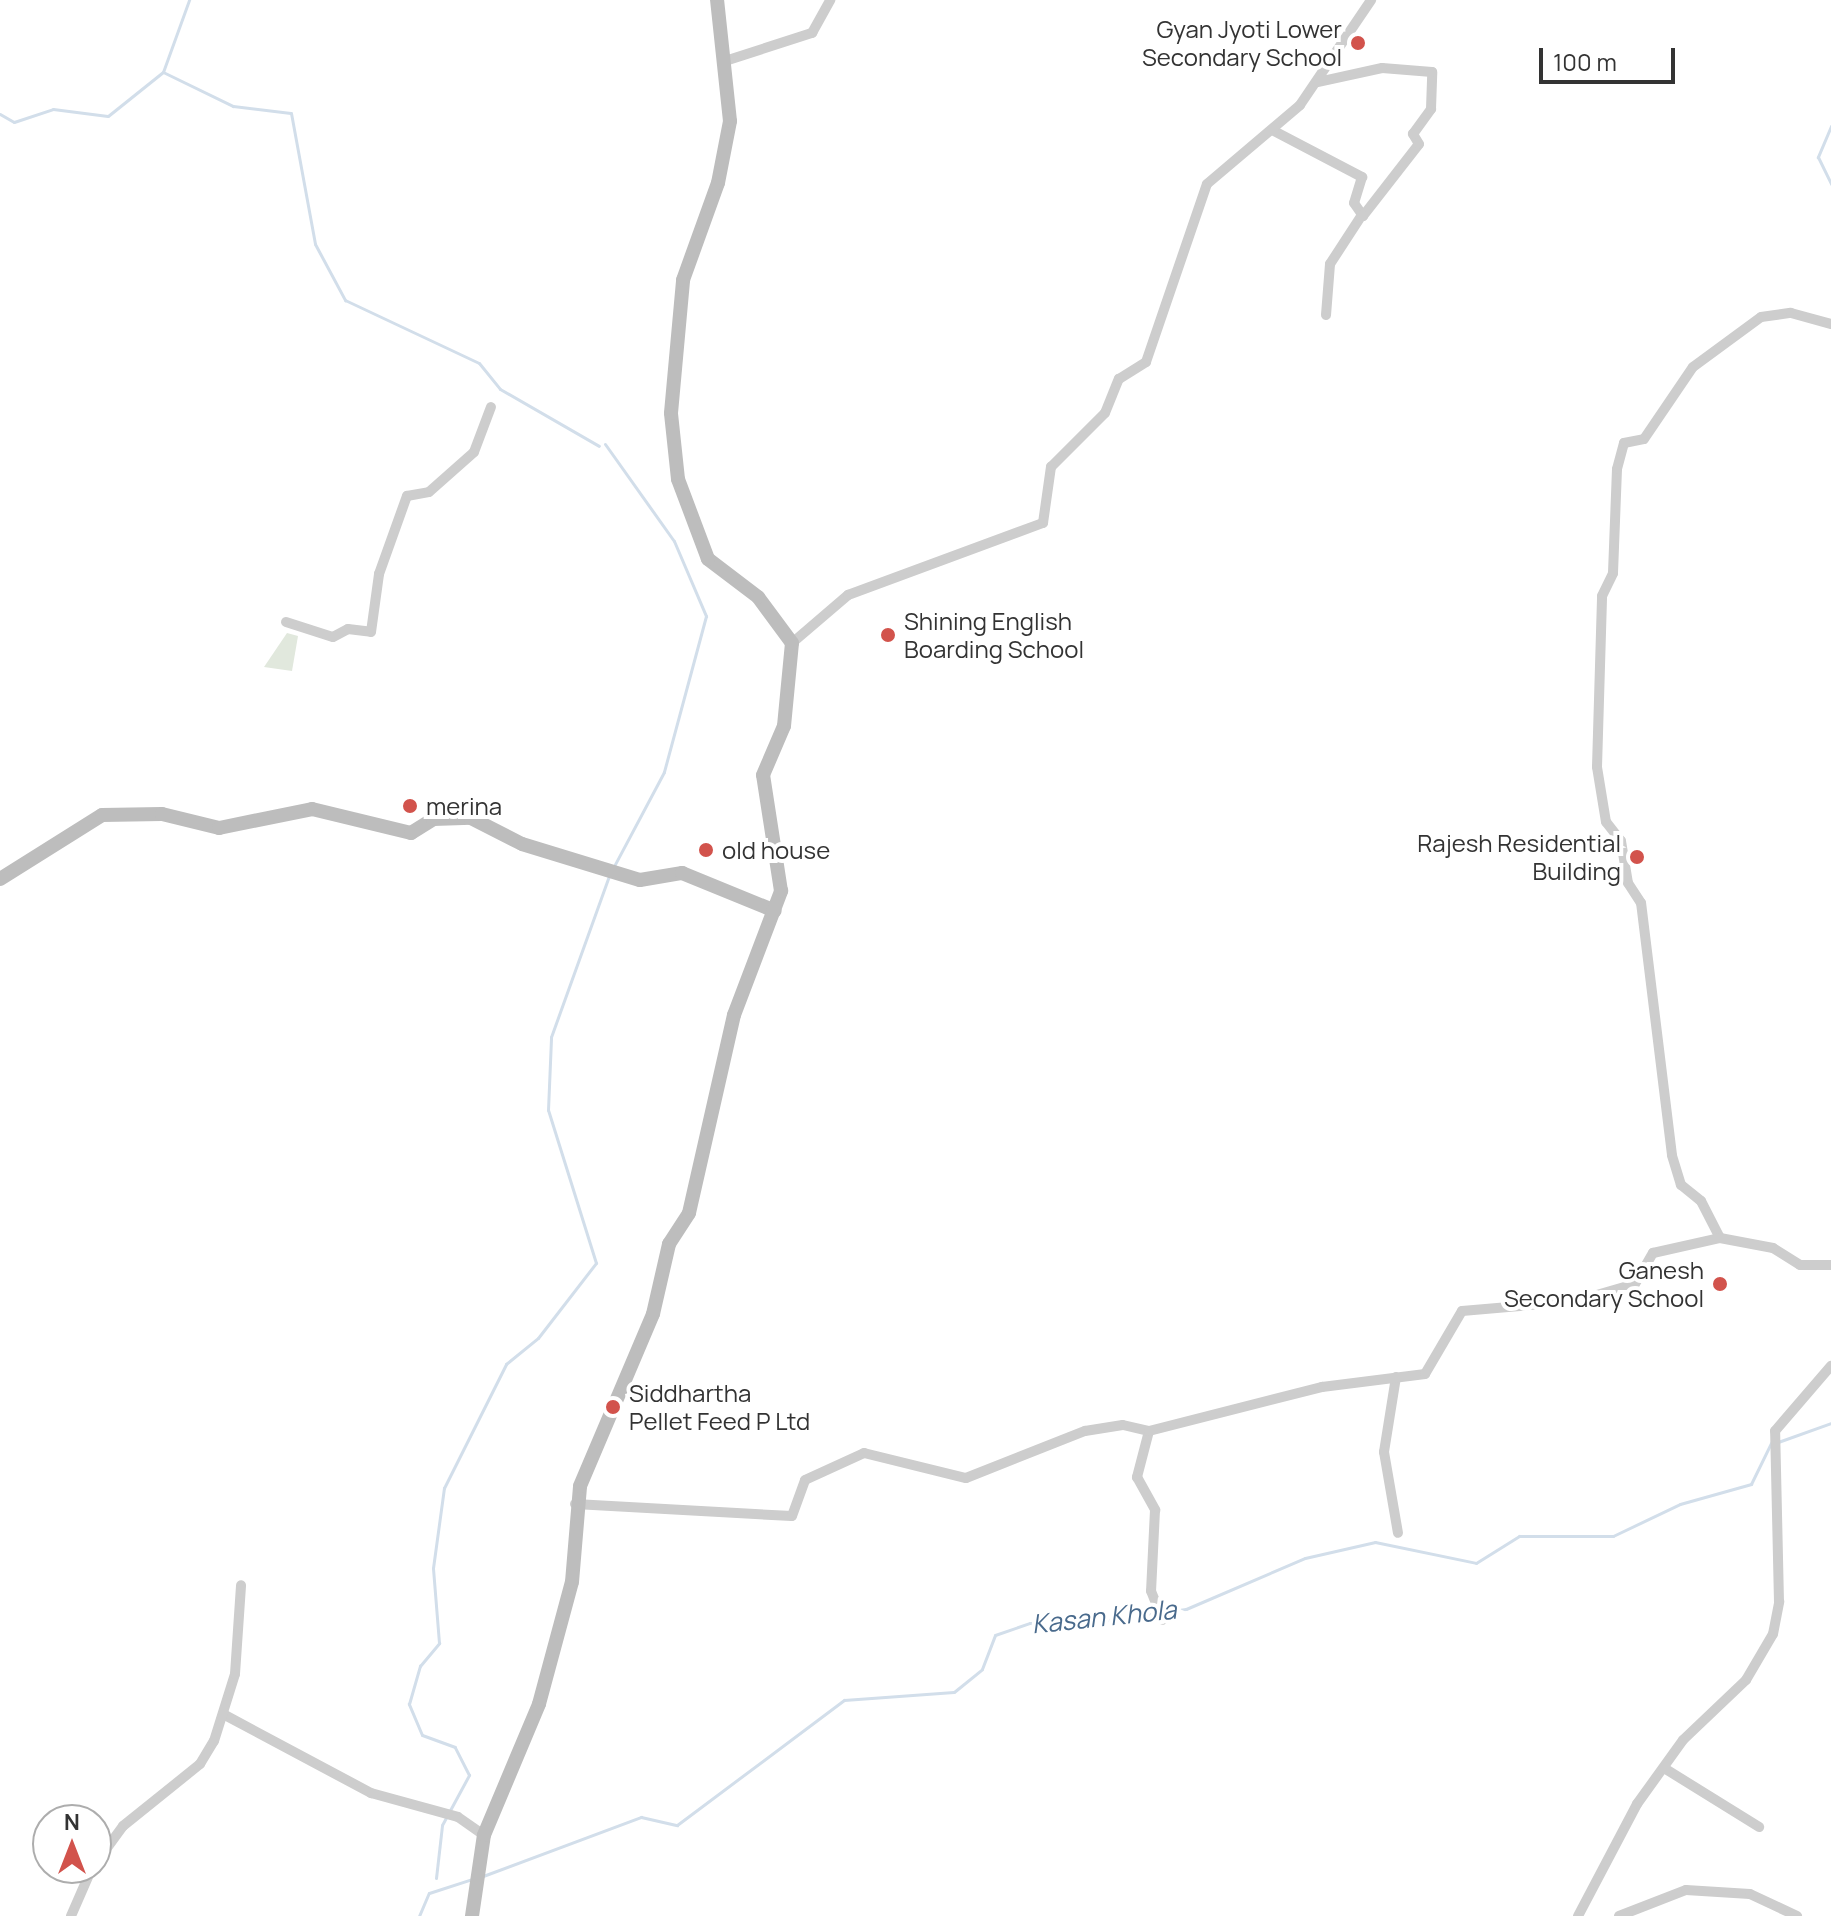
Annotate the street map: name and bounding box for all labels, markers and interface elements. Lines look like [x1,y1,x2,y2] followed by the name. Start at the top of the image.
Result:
[1142,15,1342,71] place label: Gyan Jyoti Lower Secondary School
[1543,32,1679,82] scale bar
[1349,34,1367,52] marker: Gyan Jyoti Lower Secondary School
[1553,45,1617,78] text: 100 m
[904,607,1084,663] place label: Shining English Boarding School
[879,626,897,644] marker: Shining English Boarding School
[426,792,502,820] place label: merina
[401,797,419,815] marker: merina
[1417,829,1621,885] place label: Rajesh Residential Building
[722,836,830,864] place label: old house
[697,841,715,859] marker: old house
[1628,848,1646,866] marker: Rajesh Residential Building
[1504,1256,1704,1312] place label: Ganesh Secondary School
[1711,1275,1729,1293] marker: Ganesh Secondary School
[629,1379,810,1435] place label: Siddhartha Pellet Feed P Ltd
[604,1398,622,1416] marker: Siddhartha Pellet Feed P Ltd
[1030,1594,1178,1640] water label: Kasan Khola
[32,1804,112,1884] north arrow
[64,1807,80,1837] text: N

